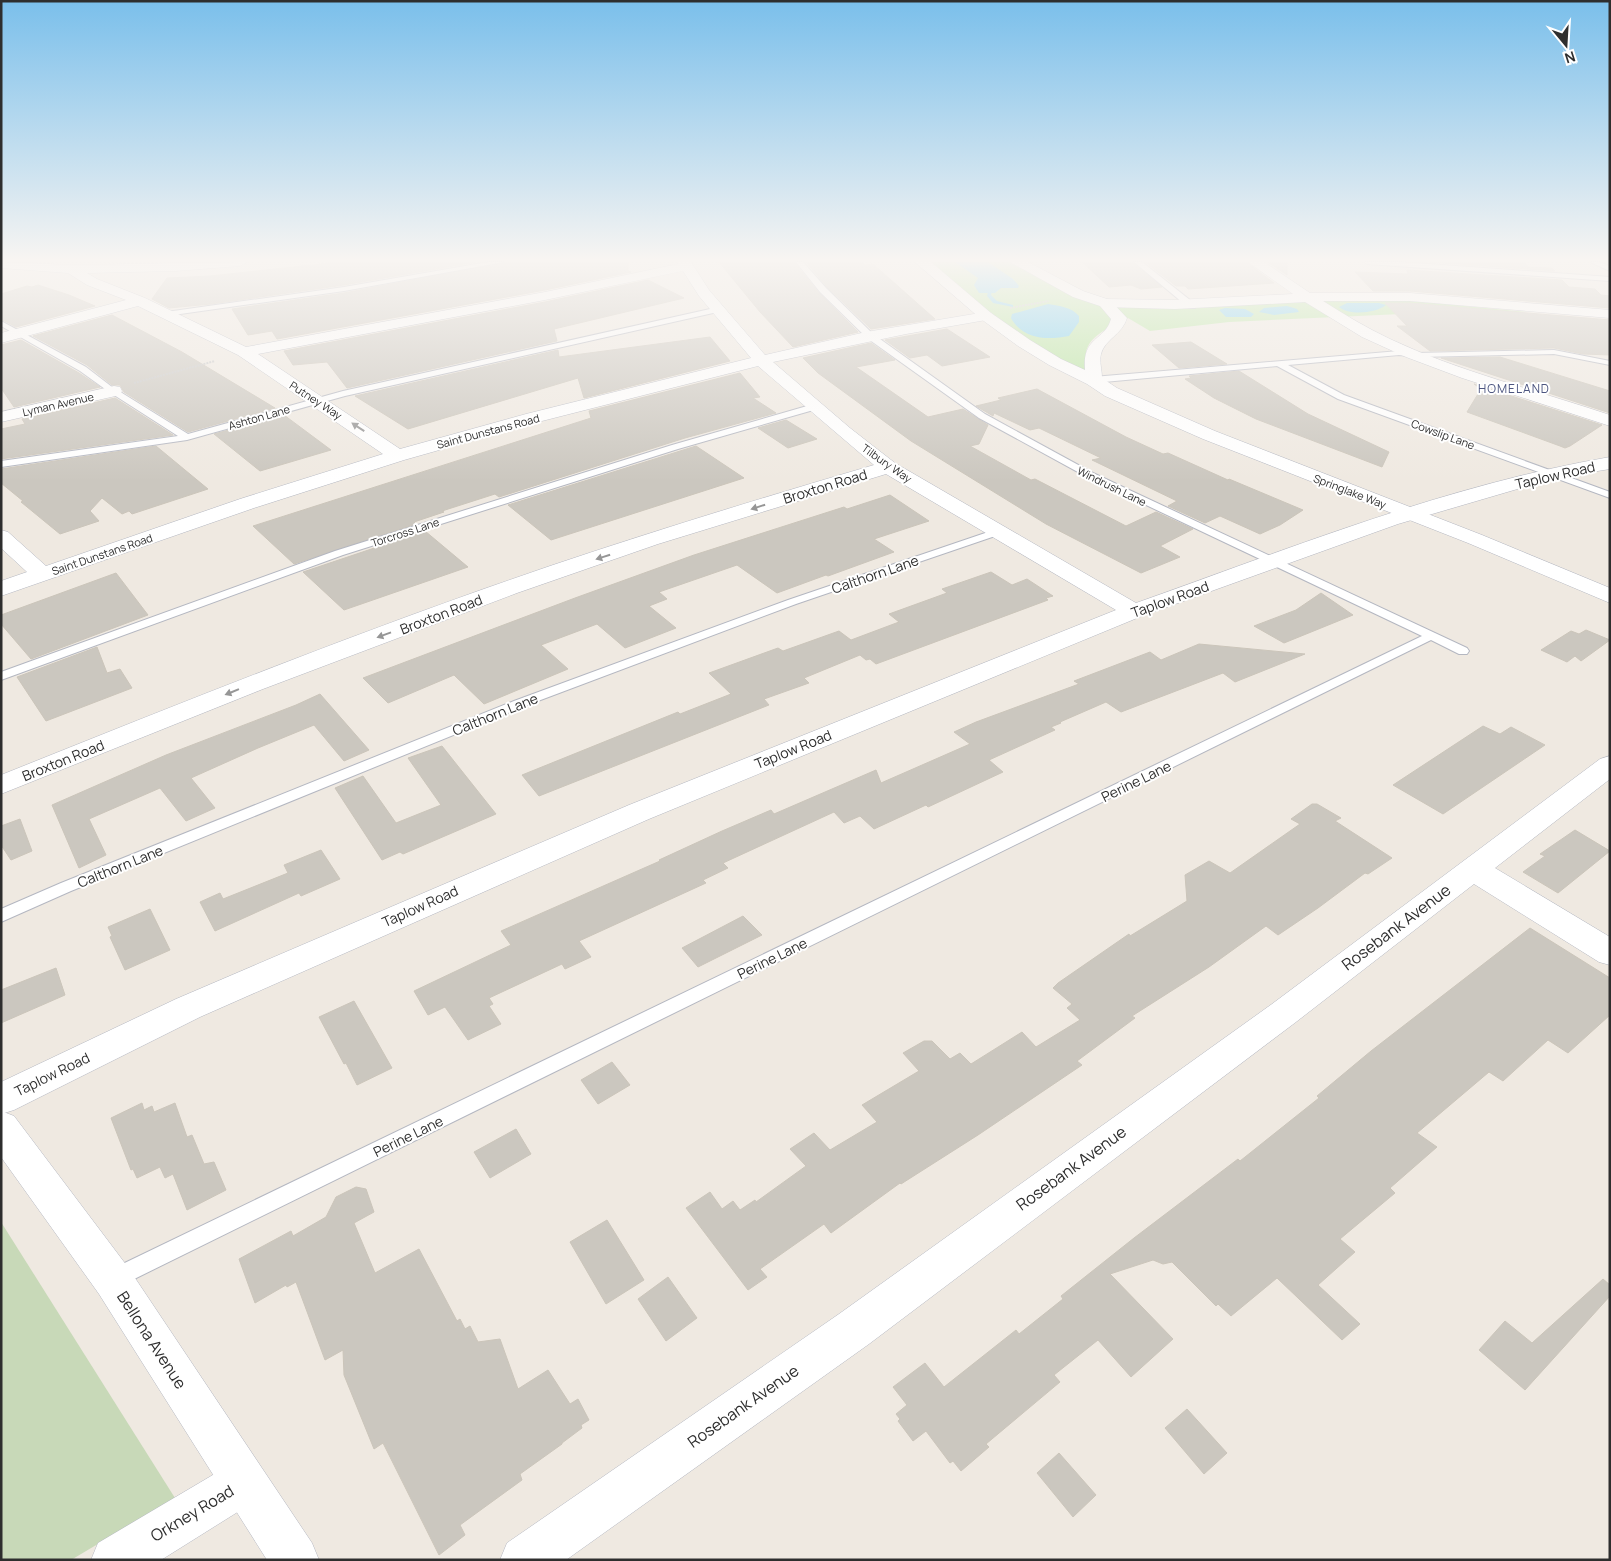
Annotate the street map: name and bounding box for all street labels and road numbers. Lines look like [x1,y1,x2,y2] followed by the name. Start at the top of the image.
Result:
[287,377,345,423] street label: Putney Way
[21,388,96,419] street label: Lyman Avenue
[226,401,292,433] street label: Ashton Lane
[435,410,541,452] street label: Saint Dunstans Road
[1409,416,1477,453] street label: Cowslip Lane
[859,440,915,486] street label: Tilbury Way
[1513,457,1597,493] street label: Taplow Road
[1075,463,1150,509] street label: Windrush Lane
[781,464,869,508] street label: Broxton Road
[1311,470,1389,512] street label: Springlake Way
[369,514,442,550] street label: Torcross Lane
[49,530,155,578] street label: Saint Dunstans Road
[829,550,921,598] street label: Calthorn Lane
[1128,576,1212,622] street label: Taplow Road
[397,590,485,638] street label: Broxton Road
[449,688,541,740] street label: Calthorn Lane
[752,725,834,773] street label: Taplow Road
[19,735,107,785] street label: Broxton Road
[1098,756,1174,806] street label: Perine Lane
[74,840,166,892] street label: Calthorn Lane
[1337,879,1455,975] street label: Rosebank Avenue
[379,881,461,931] street label: Taplow Road
[734,933,810,983] street label: Perine Lane
[11,1048,93,1100] street label: Taplow Road
[370,1111,446,1161] street label: Perine Lane
[1012,1121,1130,1215] street label: Rosebank Avenue
[112,1287,192,1393] street label: Bellona Avenue
[683,1359,803,1453] street label: Rosebank Avenue
[146,1479,238,1547] street label: Orkney Road

